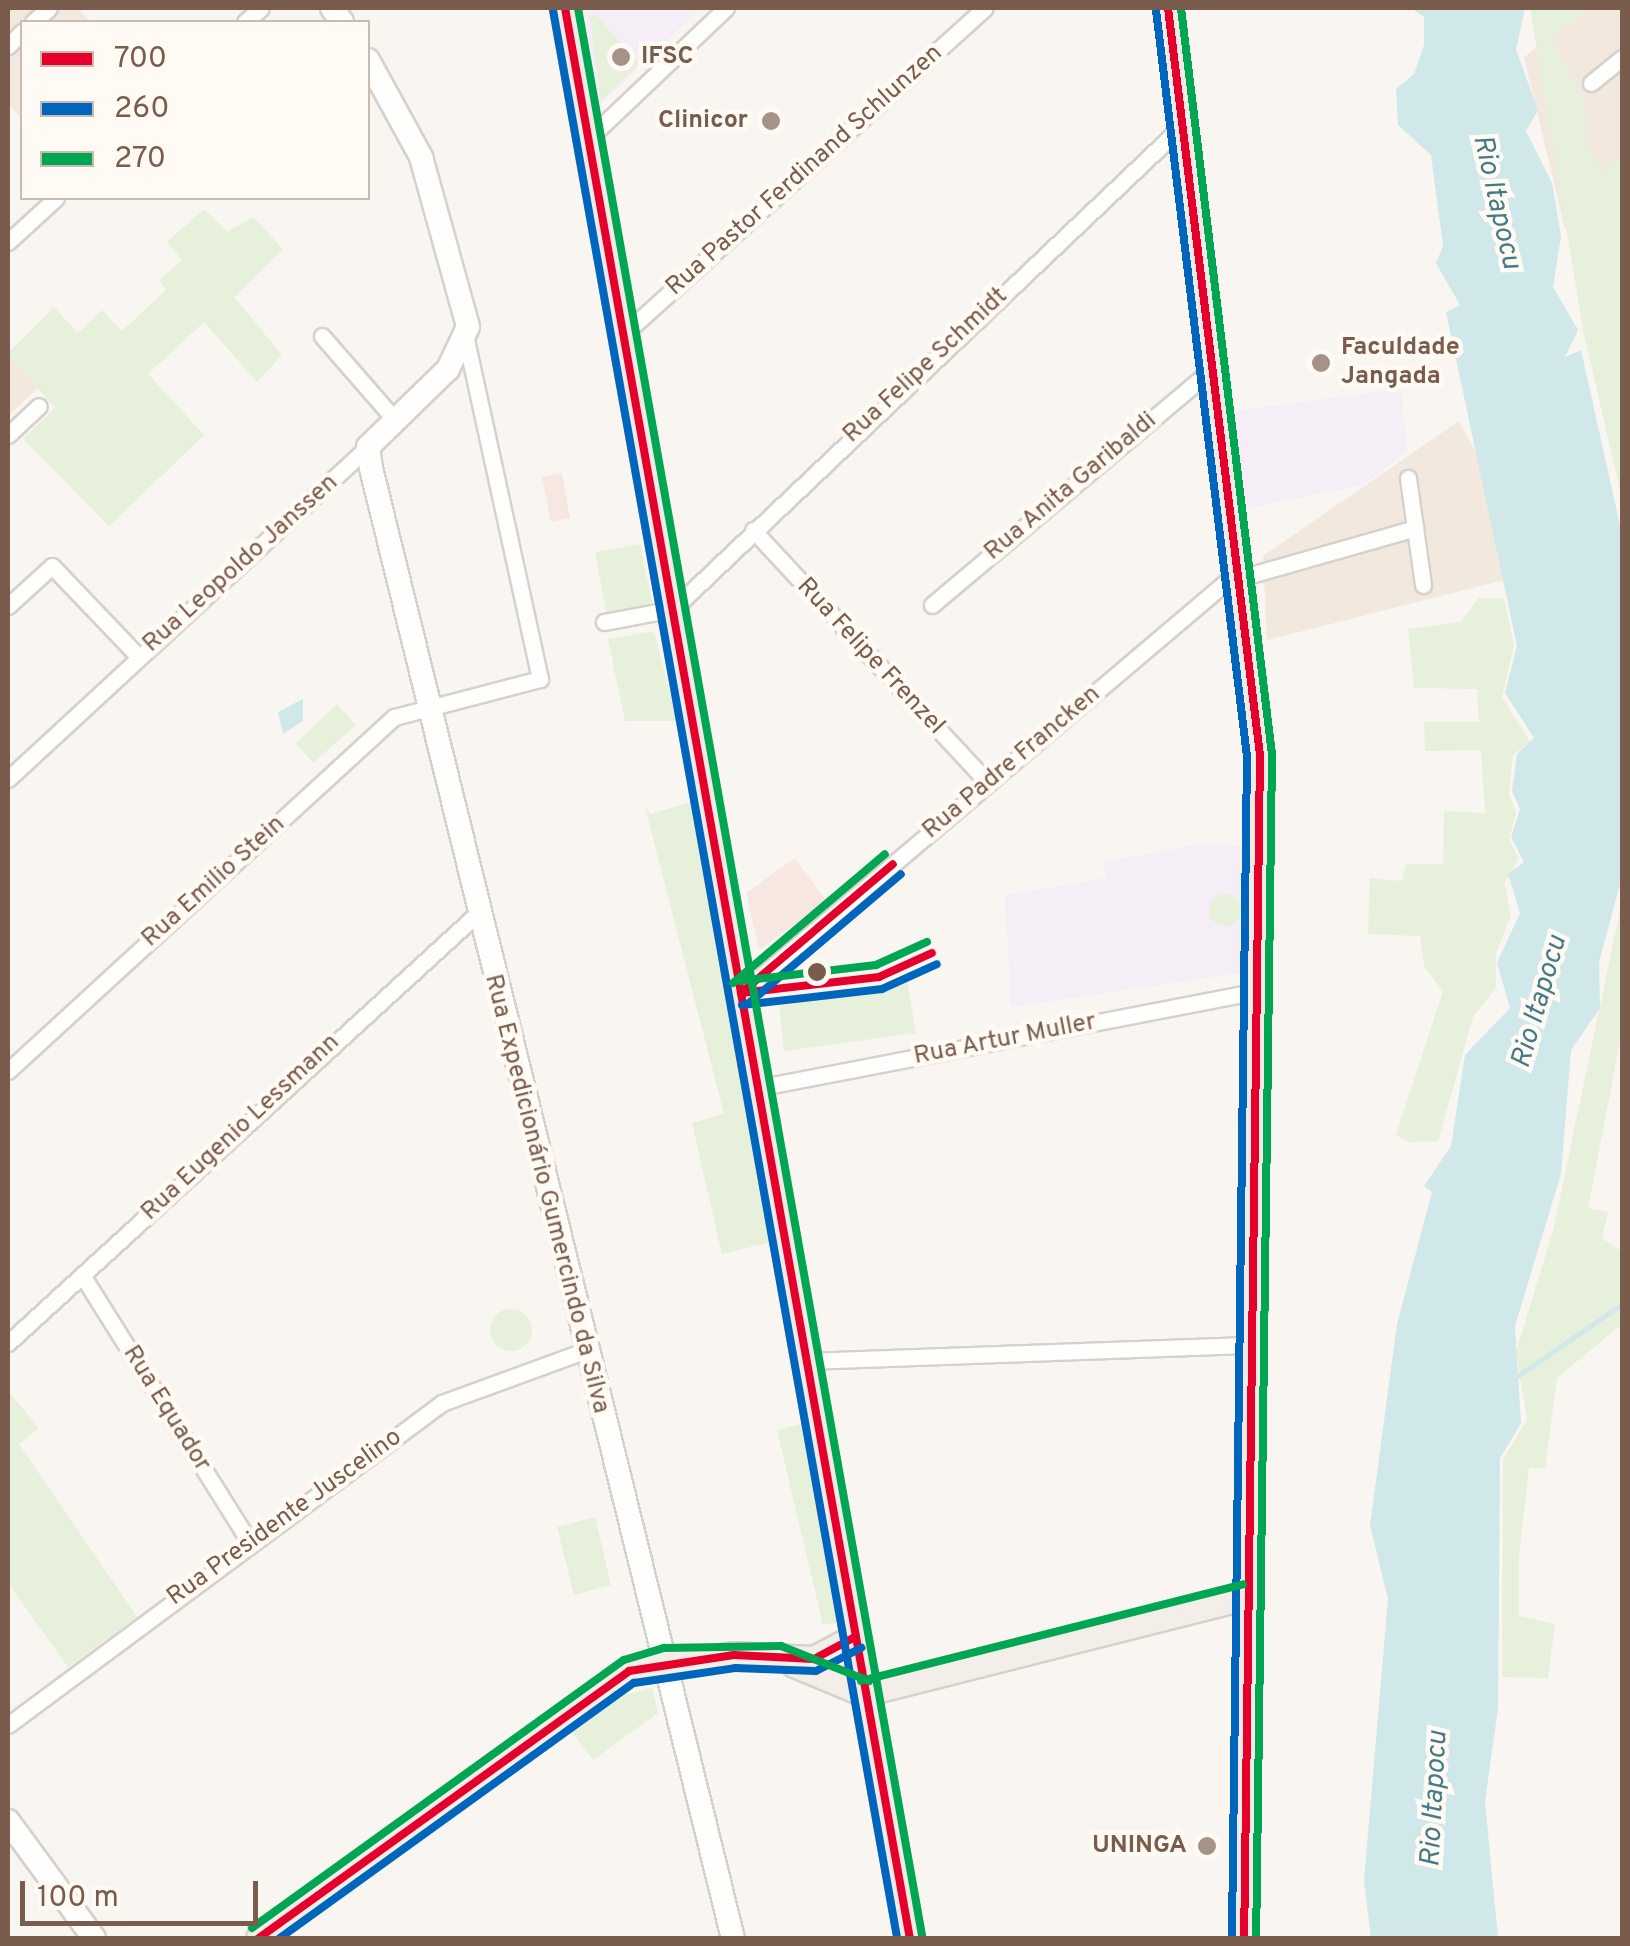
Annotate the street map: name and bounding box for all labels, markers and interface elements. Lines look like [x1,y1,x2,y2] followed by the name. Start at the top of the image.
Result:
[20,20,370,200] legend
[661,39,949,303] street label: Rua Pastor Ferdinand Schlunzen
[114,41,167,78] text: 700
[641,42,694,72] place label: IFSC
[610,46,632,68] marker: IFSC
[114,91,170,128] text: 260
[658,106,748,136] place label: Clinicor
[758,108,784,134] marker: Clinicor
[1464,132,1528,272] water label: Rio Itapocu
[114,141,166,178] text: 270
[837,282,1015,450] street label: Rua Felipe Schmidt
[1341,334,1460,393] place label: Faculdade Jangada
[1310,352,1332,374] marker: Faculdade Jangada
[979,406,1163,568] street label: Rua Anita Garibaldi
[137,468,345,660] street label: Rua Leopoldo Janssen
[790,572,950,742] street label: Rua Felipe Frenzel
[917,680,1107,846] street label: Rua Padre Francken
[136,810,292,954] street label: Rua Emilio Stein
[1505,932,1575,1072] water label: Rio Itapocu
[807,962,827,982] unlabelled marker
[477,971,615,1417] street label: Rua Expedicionário Gumercindo da Silva
[911,1008,1099,1072] street label: Rua Artur Muller
[136,1028,346,1228] street label: Rua Eugenio Lessmann
[115,1340,217,1478] street label: Rua Equador
[162,1423,408,1613] street label: Rua Presidente Juscelino
[1415,1730,1455,1868] water label: Rio Itapocu
[1092,1831,1187,1861] place label: UNINGA
[1196,1835,1218,1857] marker: UNINGA
[25,1861,262,1923] scale bar
[37,1880,119,1917] text: 100 m

